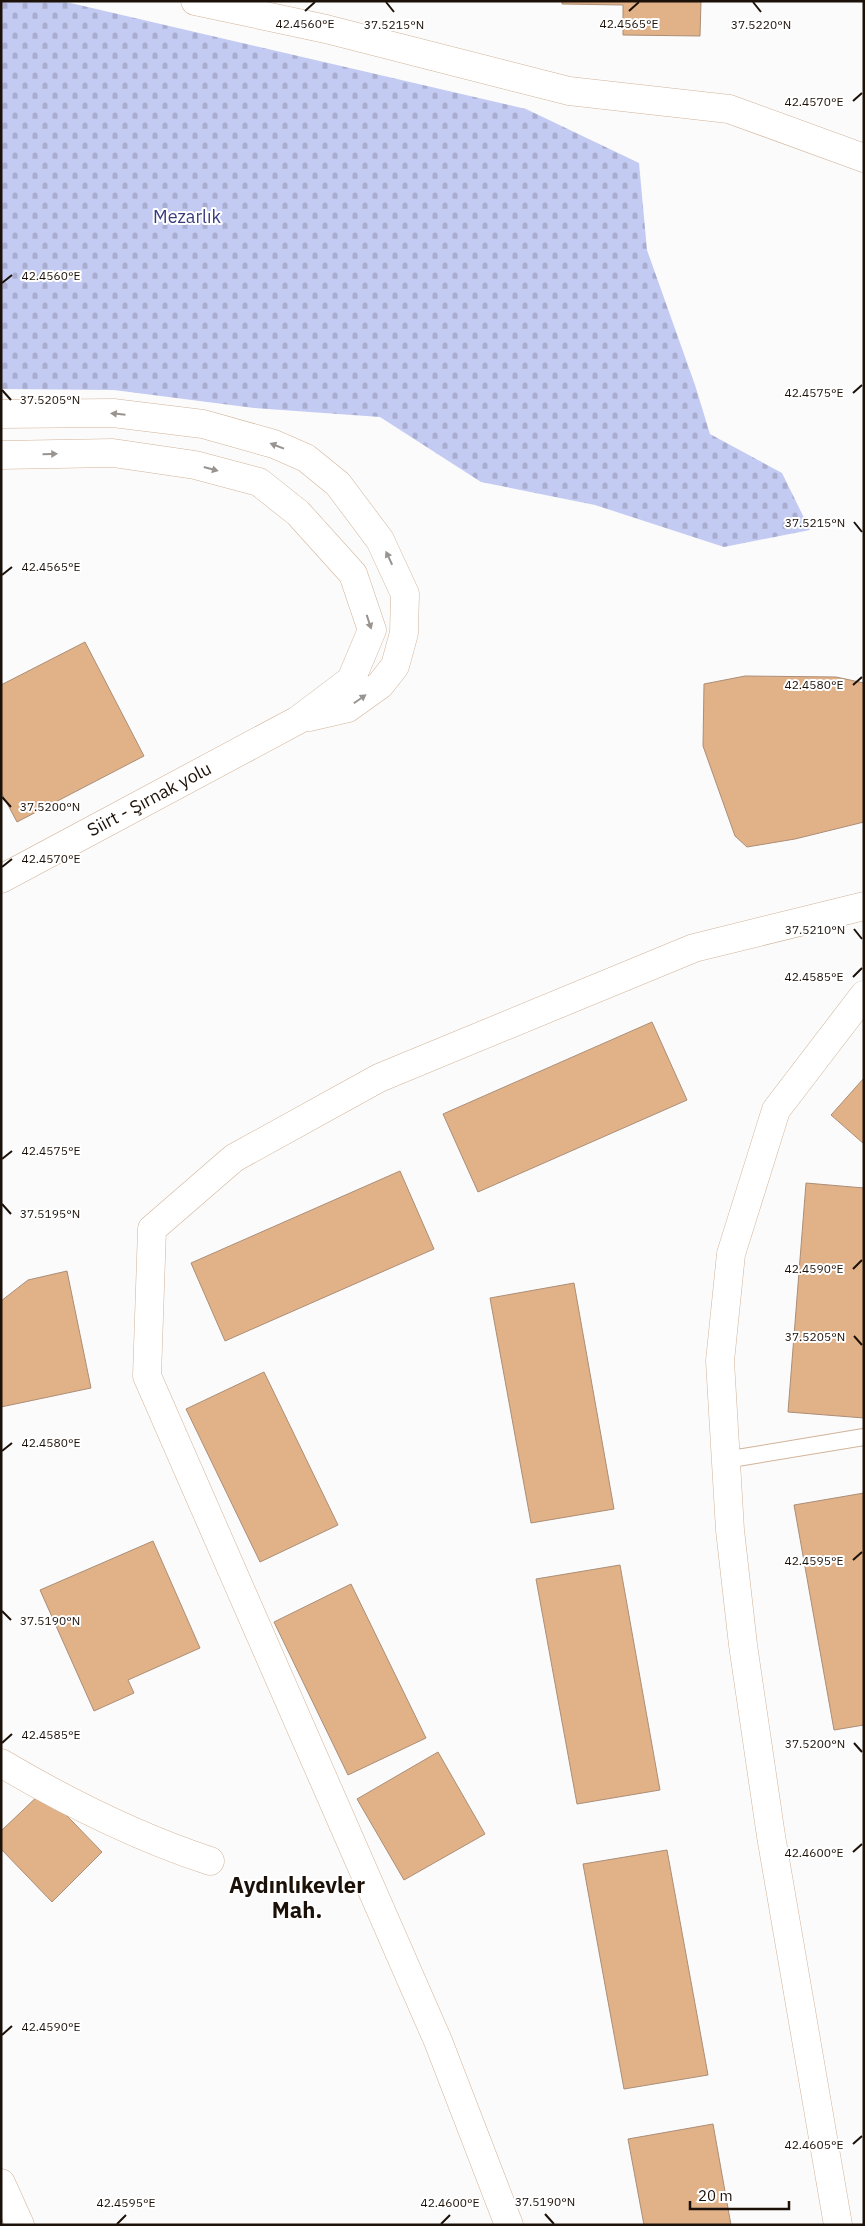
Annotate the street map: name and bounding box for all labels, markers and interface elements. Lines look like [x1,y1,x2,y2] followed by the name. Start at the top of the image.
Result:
[275,16,335,31] text: 42.4560°E
[599,16,659,31] text: 42.4565°E
[364,17,424,32] text: 37.5215°N
[731,17,791,32] text: 37.5220°N
[784,94,844,109] text: 42.4570°E
[153,205,221,228] park label: Mezarlık
[21,268,81,283] text: 42.4560°E
[784,385,844,400] text: 42.4575°E
[20,392,80,407] text: 37.5205°N
[110,410,126,418] one-way arrow
[269,442,284,450] one-way arrow
[42,450,58,458] one-way arrow
[204,466,219,474] one-way arrow
[785,515,845,530] text: 37.5215°N
[384,551,392,565] one-way arrow
[21,559,81,574] text: 42.4565°E
[366,615,374,630] one-way arrow
[784,677,844,692] text: 42.4580°E
[353,694,367,704] one-way arrow
[83,757,215,841] street label: Siirt - Şırnak yolu
[20,799,80,814] text: 37.5200°N
[21,851,81,866] text: 42.4570°E
[785,922,845,937] text: 37.5210°N
[784,969,844,984] text: 42.4585°E
[21,1143,81,1158] text: 42.4575°E
[20,1206,80,1221] text: 37.5195°N
[784,1261,844,1276] text: 42.4590°E
[785,1329,845,1344] text: 37.5205°N
[21,1435,81,1450] text: 42.4580°E
[784,1553,844,1568] text: 42.4595°E
[20,1613,80,1628] text: 37.5190°N
[21,1727,81,1742] text: 42.4585°E
[785,1736,845,1751] text: 37.5200°N
[784,1845,844,1860] text: 42.4600°E
[229,1870,365,1924] district label: Aydınlıkevler Mah.
[21,2019,81,2034] text: 42.4590°E
[784,2137,844,2152] text: 42.4605°E
[690,2178,789,2210] scale bar
[698,2186,733,2205] text: 20 m
[515,2194,575,2209] text: 37.5190°N
[96,2195,156,2210] text: 42.4595°E
[420,2195,480,2210] text: 42.4600°E

